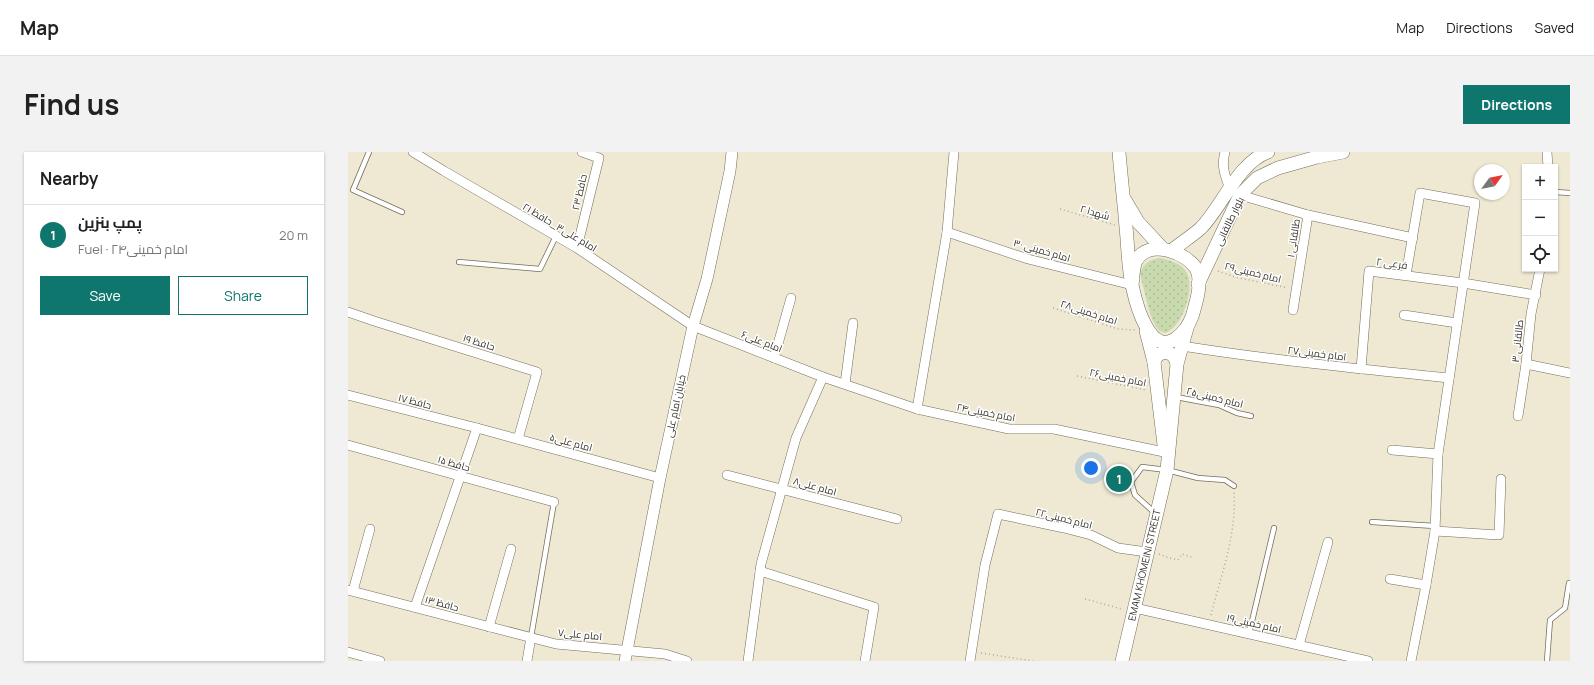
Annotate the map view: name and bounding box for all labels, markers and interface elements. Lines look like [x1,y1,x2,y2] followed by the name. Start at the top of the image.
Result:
[20,15,59,41] text: Map
[1396,18,1424,37] text: Map
[1446,18,1513,37] text: Directions
[1535,18,1574,37] text: Saved
[24,85,119,123] text: Find us
[1463,85,1570,124] button: Directions
[1474,164,1510,200] north arrow
[1522,164,1558,272] map controls
[1522,164,1558,200] button: +
[40,167,98,190] text: Nearby
[568,173,590,211] street label: حافظ ۲۳
[1211,194,1247,248] street label: بلوار طالقانی
[520,199,600,256] street label: امام علی۳_حافظ ۲۱
[1522,200,1558,236] button: −
[1079,201,1111,223] street label: شهدا ۲
[78,212,142,233] text: پمپ بنزین
[1283,218,1303,258] street label: طالقانی ۱
[50,226,56,244] text: 1
[279,226,308,244] text: 20 m
[1012,235,1072,266] street label: امام خمینی ۳۰
[1522,236,1558,272] button: locate
[78,240,188,258] text: Fuel · امام خمینی۲۴
[1376,254,1408,272] street label: فرعی ۲
[1223,258,1283,287] street label: امام خمینی۲۹
[40,276,170,315] button: Save
[178,276,308,315] button: Share
[1059,296,1119,329] street label: امام خمینی۲۸
[1508,319,1526,363] street label: طالقانی ۳
[739,327,785,356] street label: امام علی۶
[461,331,497,353] street label: حافظ ۱۹
[1287,342,1347,365] street label: امام خمینی۲۷
[1088,365,1148,390] street label: امام خمینی۲۶
[662,373,689,439] street label: خیابان امام علی
[1185,383,1245,412] street label: امام خمینی۲۵
[397,390,433,412] street label: حافظ ۱۷
[955,399,1016,426] street label: امام خمینی۲۴
[548,430,594,455] street label: امام علی۵
[436,452,472,474] street label: حافظ ۱۵
[1081,458,1101,478] your location
[1106,464,1132,494] pin: 1
[791,473,838,499] street label: امام علی۸
[1034,504,1094,533] street label: امام خمینی۲۲
[1124,508,1164,622] street label: EMAM KHOMEINI STREET
[424,592,460,614] street label: حافظ ۱۳
[1225,610,1283,637] street label: امام خمینی۱۹
[557,625,603,644] street label: امام علی۷

